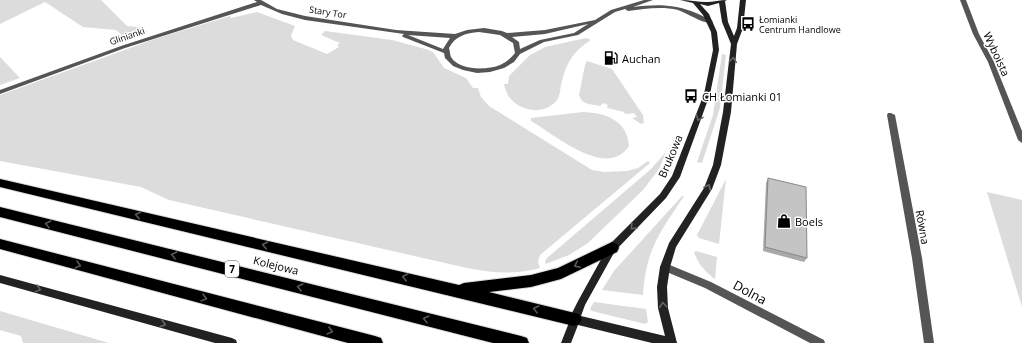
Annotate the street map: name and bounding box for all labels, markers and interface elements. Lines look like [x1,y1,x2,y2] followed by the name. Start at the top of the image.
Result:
[308,3,348,21] street label: Stary Tor
[759,13,841,36] place label: Łomianki Centrum Handlowe
[740,16,756,32] bus stop icon: Łomianki Centrum Handlowe
[108,24,146,48] street label: Glinianki
[980,29,1014,79] street label: Wyboista
[603,50,619,66] fuel station icon: Auchan
[622,51,661,66] place label: Auchan
[729,57,738,63] one-way arrow
[683,88,699,104] bus stop icon: CH Łomianki 01
[702,89,782,104] place label: CH Łomianki 01
[695,114,703,121] one-way arrow
[654,132,686,180] street label: Brukowa
[703,183,711,191] one-way arrow
[913,209,933,245] street label: Równa
[135,211,141,219] one-way arrow
[776,213,792,229] shop icon: Boels
[795,214,823,229] place label: Boels
[45,220,51,228] one-way arrow
[630,222,637,230] one-way arrow
[261,241,268,249] one-way arrow
[171,251,178,260] one-way arrow
[252,252,300,278] street label: Kolejowa
[75,260,82,269] one-way arrow
[225,261,239,277] road number: 7
[574,261,581,268] one-way arrow
[402,274,408,282] one-way arrow
[730,276,770,308] street label: Dolna
[297,283,303,291] one-way arrow
[34,284,41,293] one-way arrow
[201,294,207,302] one-way arrow
[659,302,668,308] one-way arrow
[533,306,540,314] one-way arrow
[423,315,429,323] one-way arrow
[159,319,166,328] one-way arrow
[326,326,333,335] one-way arrow

